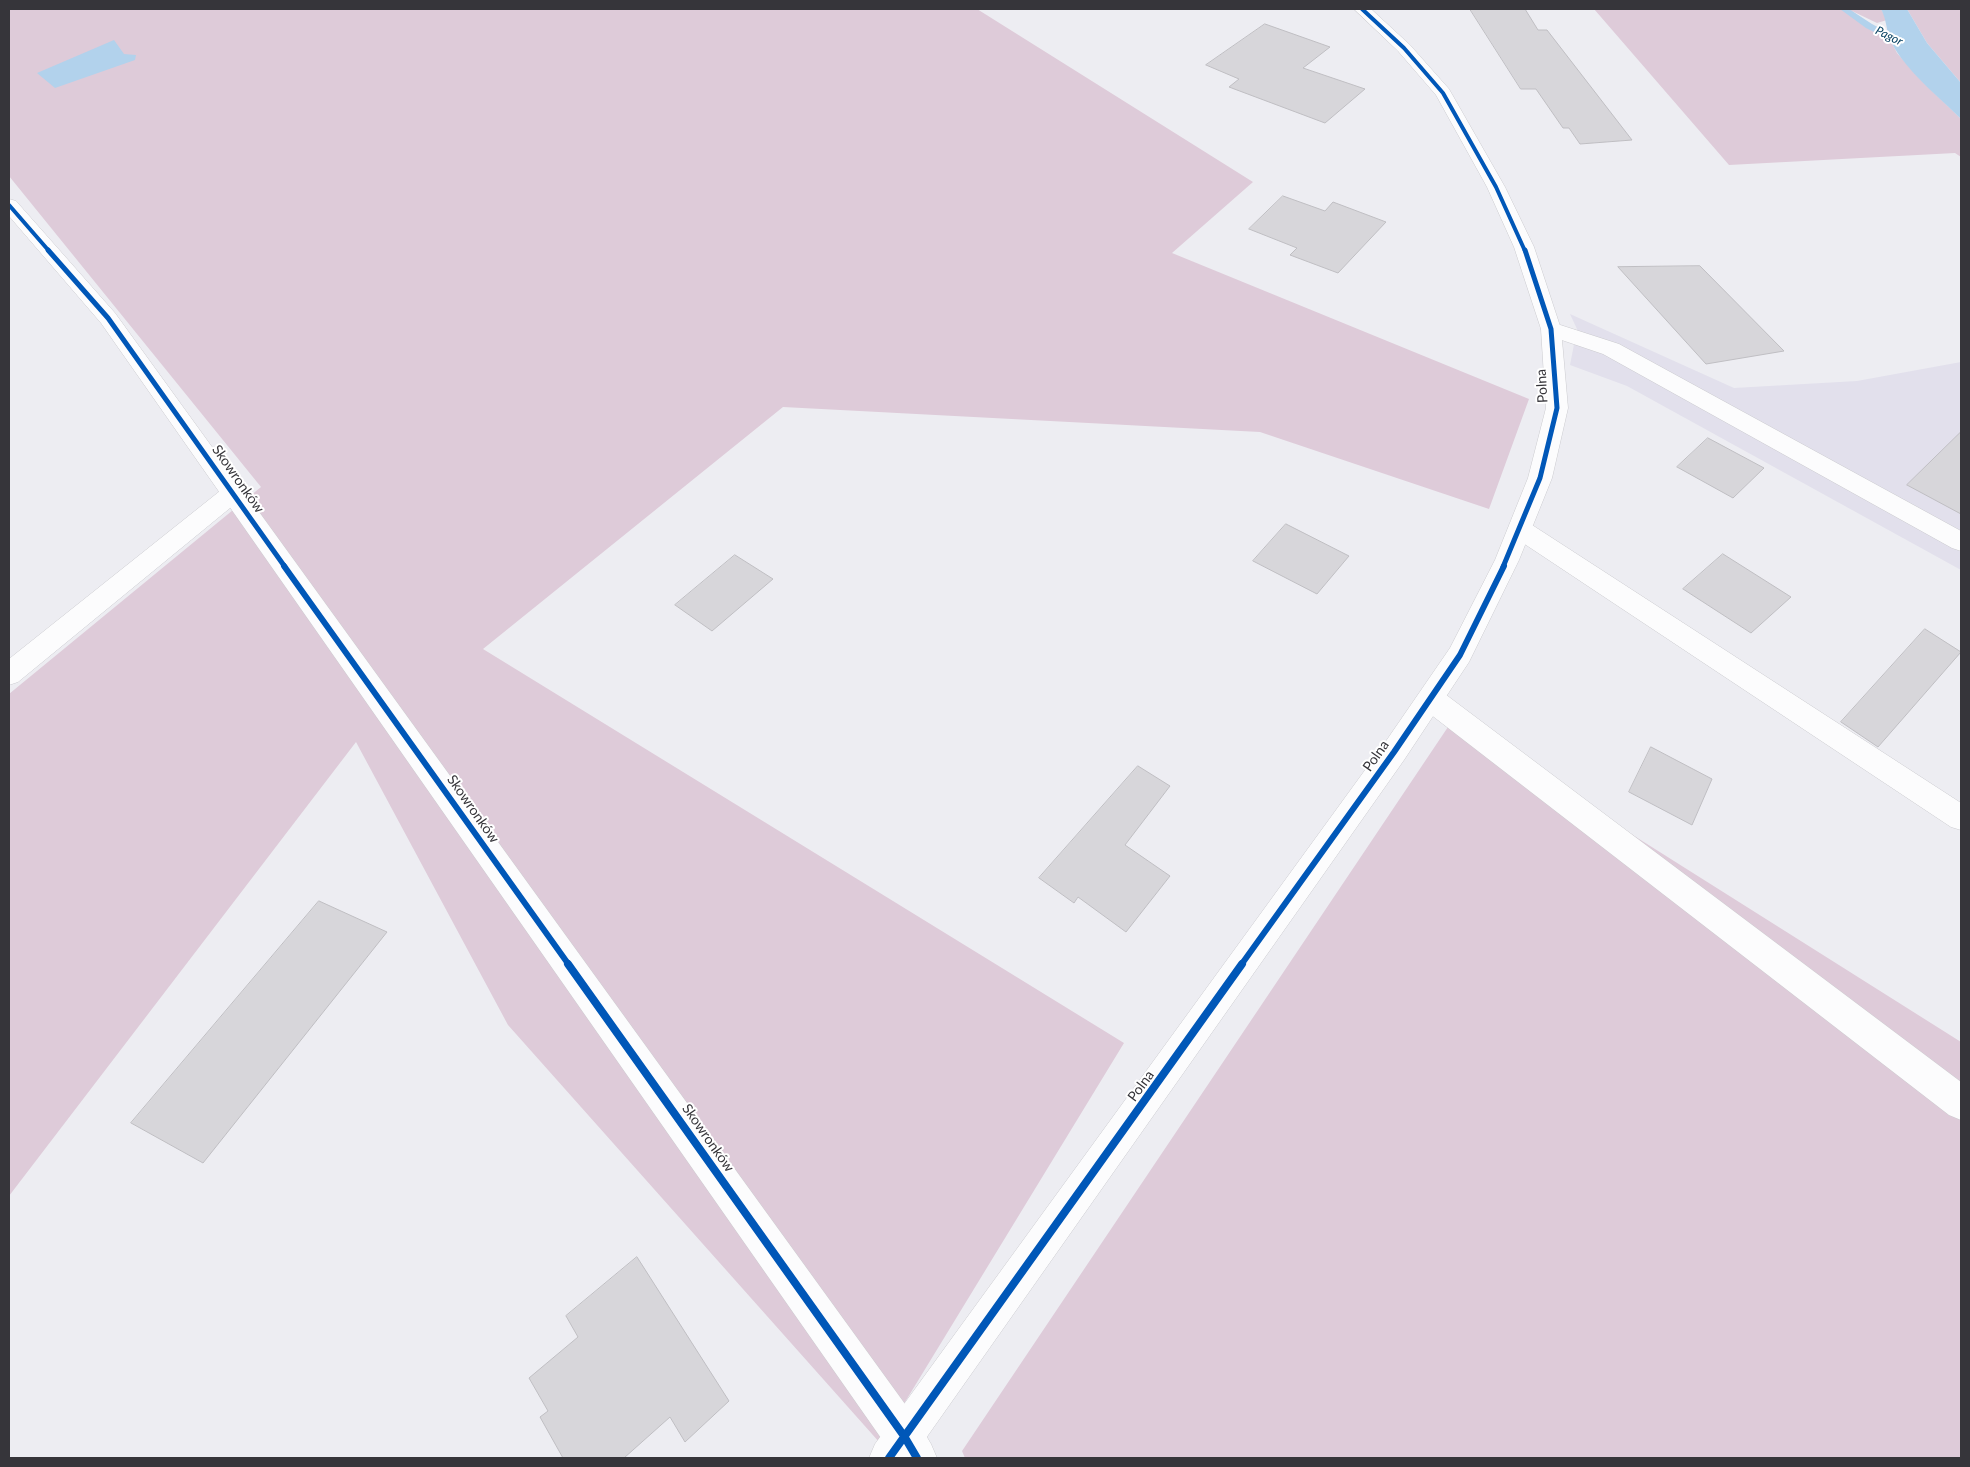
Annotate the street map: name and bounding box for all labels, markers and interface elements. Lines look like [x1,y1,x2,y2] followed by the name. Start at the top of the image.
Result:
[1873,23,1905,49] water label: Pagor
[1533,369,1551,403] street label: Polna
[208,442,268,516] street label: Skowronków
[1359,737,1393,775] street label: Polna
[443,772,503,846] street label: Skowronków
[1124,1067,1158,1105] street label: Polna
[678,1101,738,1175] street label: Skowronków

